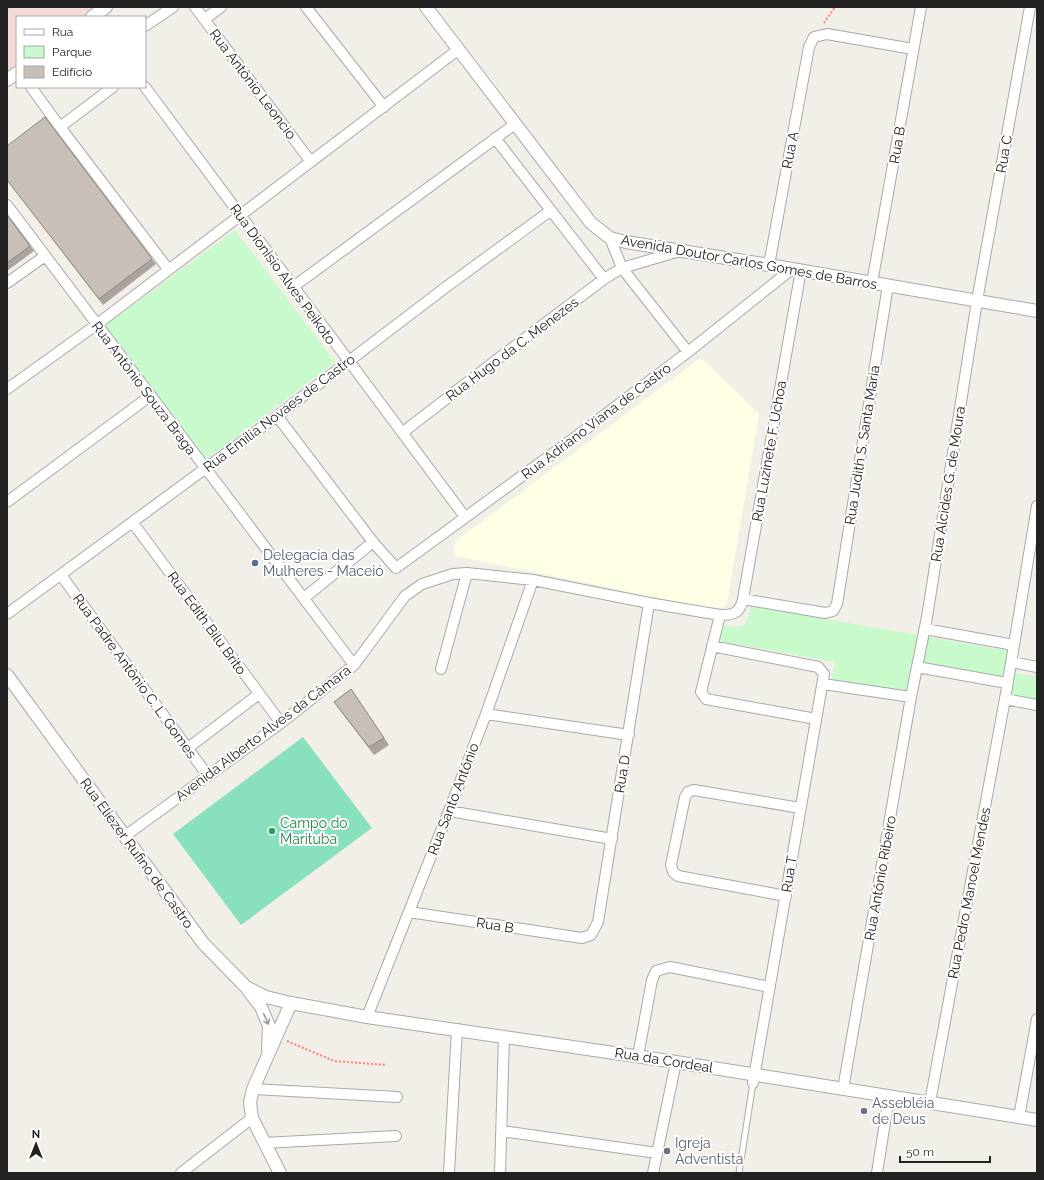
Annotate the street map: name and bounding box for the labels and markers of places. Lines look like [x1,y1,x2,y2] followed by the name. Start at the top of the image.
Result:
[263,547,384,579] place label: Delegacia das Mulheres - Maceió
[250,558,260,568] marker: Delegacia das Mulheres - Maceió
[280,815,348,847] place label: Campo do Marituba
[267,826,277,836] marker: Campo do Marituba
[872,1095,934,1127] place label: Assebléia de Deus
[859,1106,869,1116] marker: Assebléia de Deus
[675,1135,743,1167] place label: Igreja Adventista
[662,1146,672,1156] marker: Igreja Adventista

